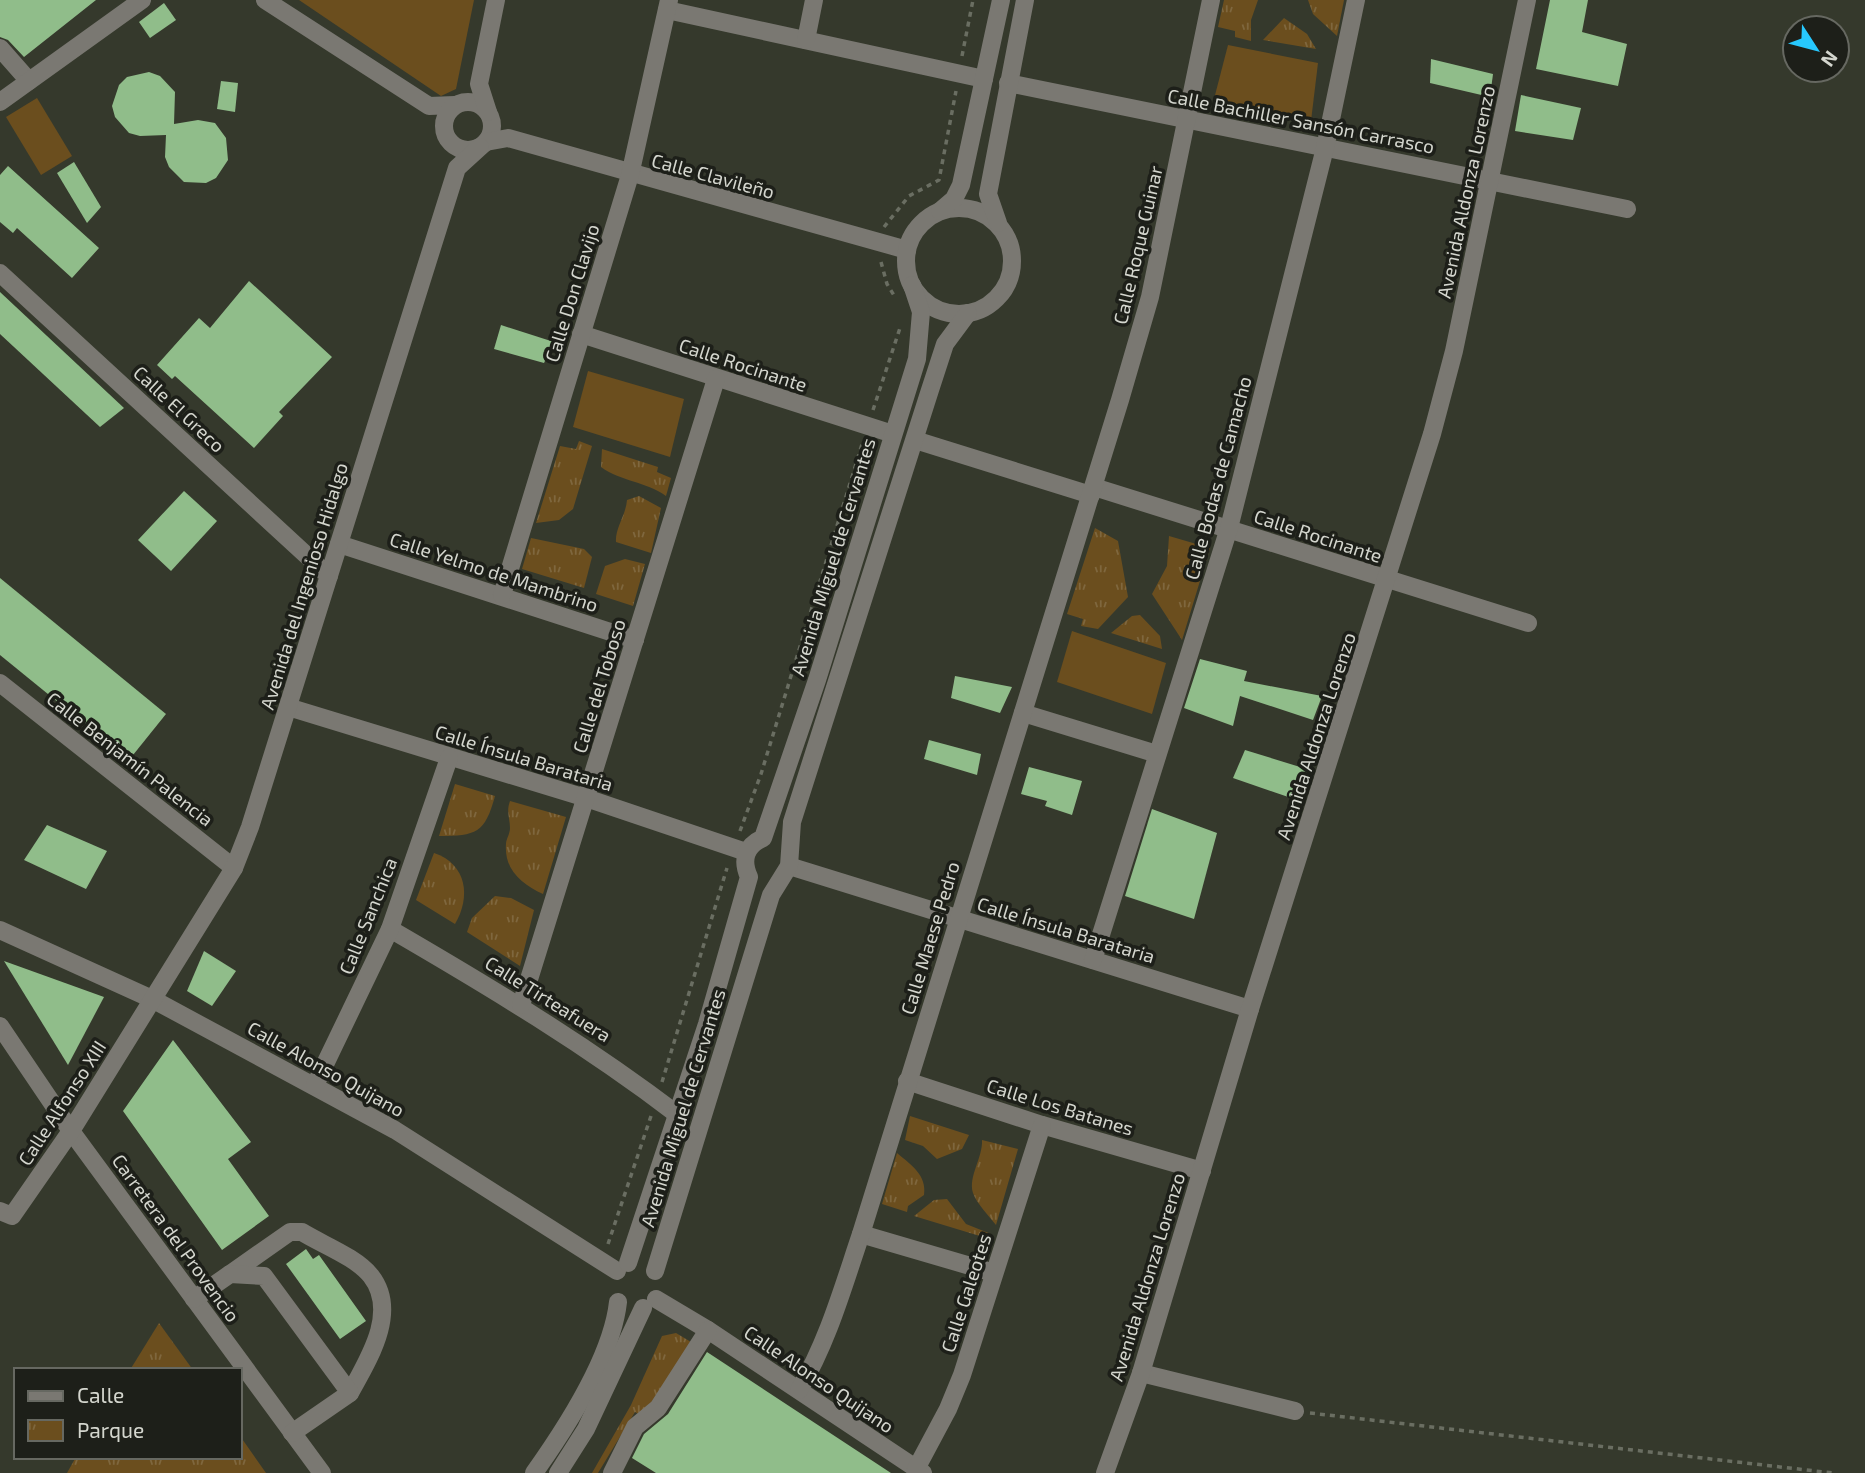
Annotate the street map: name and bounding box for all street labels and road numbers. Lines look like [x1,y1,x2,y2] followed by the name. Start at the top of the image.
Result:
[1166,83,1437,158] street label: Calle Bachiller Sansón Carrasco
[1432,84,1499,300] street label: Avenida Aldonza Lorenzo
[649,148,777,203] street label: Calle Clavileño
[1108,163,1167,326] street label: Calle Roque Guinar
[540,221,603,365] street label: Calle Don Clavijo
[676,333,810,396] street label: Calle Rocinante
[129,361,230,457] street label: Calle El Greco
[1179,374,1256,582] street label: Calle Bodas de Camacho
[785,435,880,679] street label: Avenida Miguel de Cervantes
[255,460,352,712] street label: Avenida del Ingenioso Hidalgo
[1251,504,1385,567] street label: Calle Rocinante
[387,527,601,616] street label: Calle Yelmo de Mambrino
[567,616,630,756] street label: Calle del Toboso
[1271,629,1360,842] street label: Avenida Aldonza Lorenzo
[43,687,218,831] street label: Calle Benjamín Palencia
[433,720,616,795] street label: Calle Ínsula Barataria
[334,854,401,978] street label: Calle Sanchica
[895,859,964,1017] street label: Calle Maese Pedro
[975,892,1158,967] street label: Calle Ínsula Barataria
[481,951,615,1047] street label: Calle Tirteafuera
[635,986,730,1230] street label: Avenida Miguel de Cervantes
[244,1016,409,1121] street label: Calle Alonso Quijano
[13,1036,110,1169] street label: Calle Alfonso XIII
[984,1073,1136,1140] street label: Calle Los Batanes
[108,1149,245,1326] street label: Carretera del Provencio
[1104,1170,1189,1384] street label: Avenida Aldonza Lorenzo
[936,1231,995,1355] street label: Calle Galeotes
[740,1320,899,1437] street label: Calle Alonso Quijano

